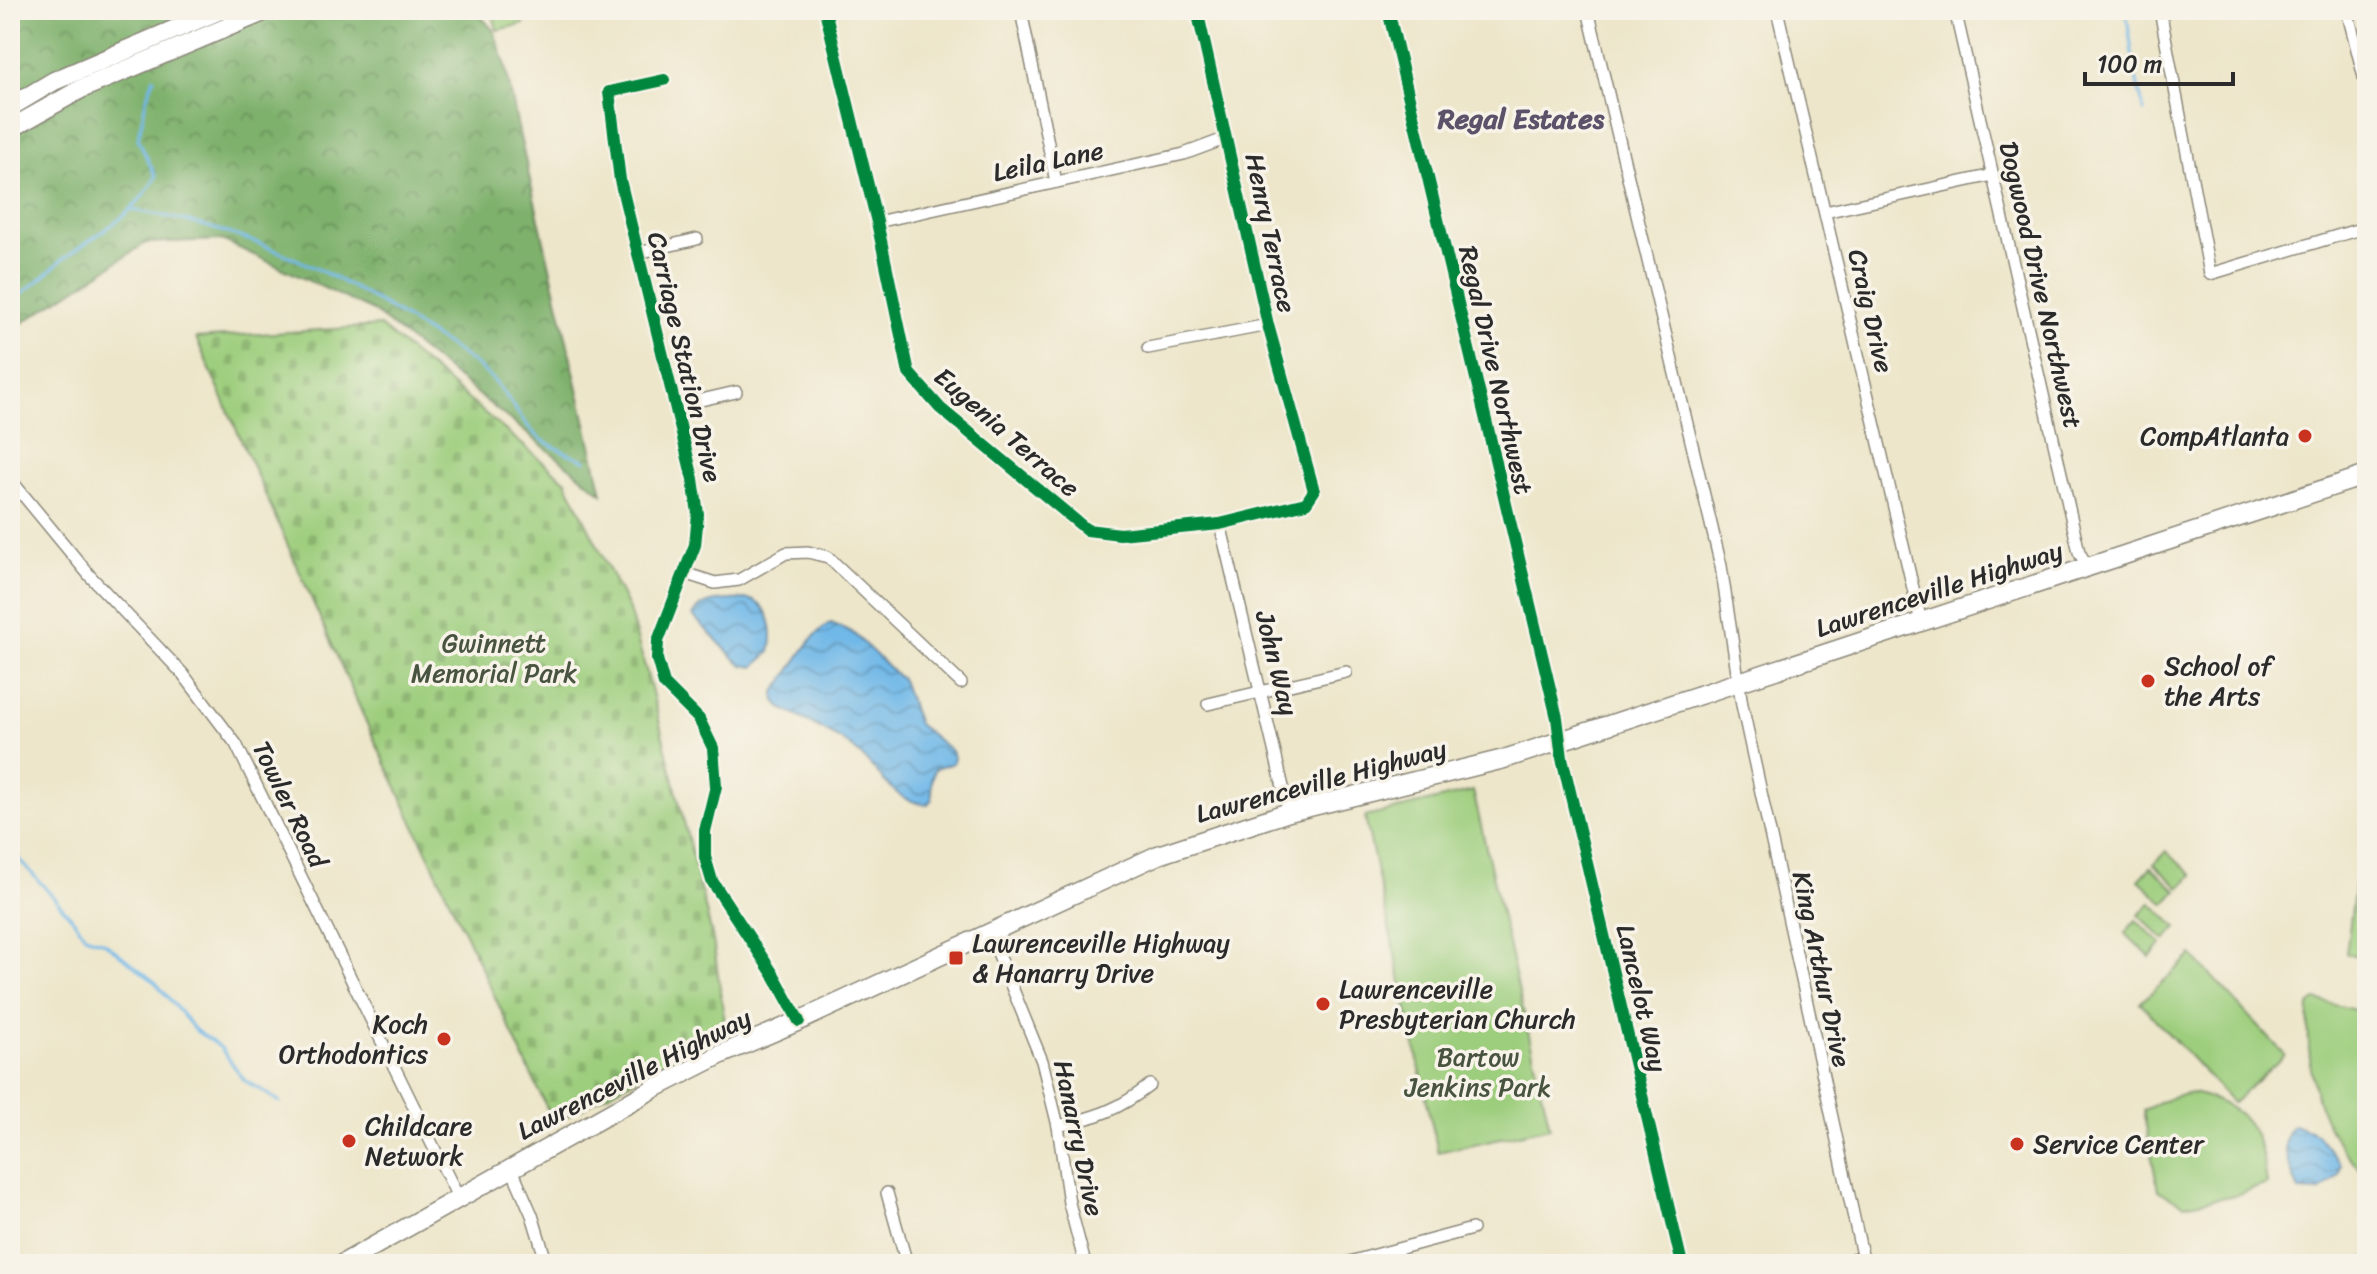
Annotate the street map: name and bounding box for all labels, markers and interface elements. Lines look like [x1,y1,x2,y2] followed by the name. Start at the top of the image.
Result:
[2085,36,2233,86] scale bar
[2097,43,2162,85] text: 100 m
[1437,94,1605,143] district label: Regal Estates
[988,127,1108,195] street label: Leila Lane
[1986,137,2096,433] street label: Dogwood Drive Northwest
[1232,149,1310,317] street label: Henry Terrace
[634,227,736,487] street label: Carriage Station Drive
[1445,241,1547,499] street label: Regal Drive Northwest
[1834,245,1908,377] street label: Craig Drive
[923,355,1091,509] street label: Eugenia Terrace
[2140,413,2289,459] place label: CompAtlanta
[2296,427,2314,445] marker: CompAtlanta
[1809,527,2069,651] street label: Lawrenceville Highway
[1242,605,1312,721] street label: John Way
[411,620,577,696] park label: Gwinnett Memorial Park
[2164,643,2275,719] place label: School of the Arts
[2139,672,2157,690] marker: School of the Arts
[1191,725,1452,837] street label: Lawrenceville Highway
[239,732,342,878] street label: Towler Road
[1779,867,1865,1072] street label: King Arthur Drive
[972,920,1230,996] place label: Lawrenceville Highway & Hanarry Drive
[1603,920,1681,1077] street label: Lancelot Way
[947,949,965,967] marker: Lawrenceville Highway & Hanarry Drive
[1339,966,1576,1042] place label: Lawrenceville Presbyterian Church
[509,995,760,1153] street label: Lawrenceville Highway
[1314,995,1332,1013] marker: Lawrenceville Presbyterian Church
[279,1001,428,1077] place label: Koch Orthodontics
[435,1030,453,1048] marker: Koch Orthodontics
[1404,1034,1551,1110] park label: Bartow Jenkins Park
[1040,1055,1118,1221] street label: Hanarry Drive
[365,1103,473,1179] place label: Childcare Network
[2033,1121,2205,1167] place label: Service Center
[340,1132,358,1150] marker: Childcare Network
[2008,1135,2026,1153] marker: Service Center

